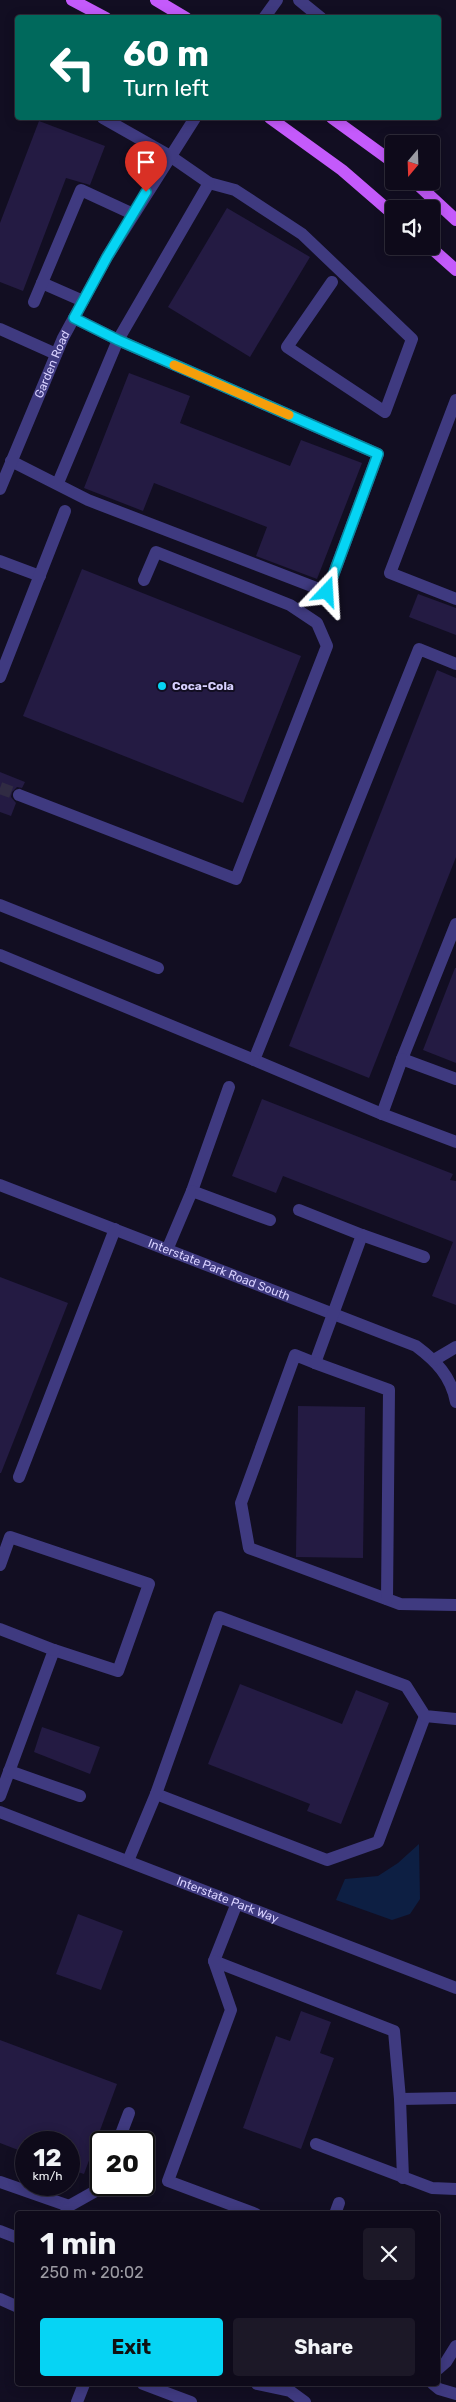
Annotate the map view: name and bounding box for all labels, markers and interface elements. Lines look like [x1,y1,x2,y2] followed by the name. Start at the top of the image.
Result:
[123,33,209,75] text: 60 m
[40,35,105,100] icon: left
[123,75,209,102] text: Turn left
[385,135,440,190] north arrow
[385,135,440,255] map controls
[125,141,167,192] pin
[132,148,160,176] icon: arrive
[385,200,440,255] button: sound
[32,328,73,400] street label: Garden Road
[300,565,352,617] position arrow
[172,679,234,693] place label: Coca-Cola
[156,680,168,692] marker: Coca-Cola
[146,1236,292,1304] street label: Interstate Park Road South
[175,1874,281,1926] street label: Interstate Park Way
[90,2131,155,2196] speed limit sign: 20
[33,2143,62,2172] text: 12
[33,2169,62,2183] text: km/h
[40,2226,117,2262] text: 1 min
[363,2228,415,2280] button: close
[40,2263,144,2282] text: 250 m · 20:02
[40,2318,223,2376] button: Exit
[233,2318,415,2376] button: Share

